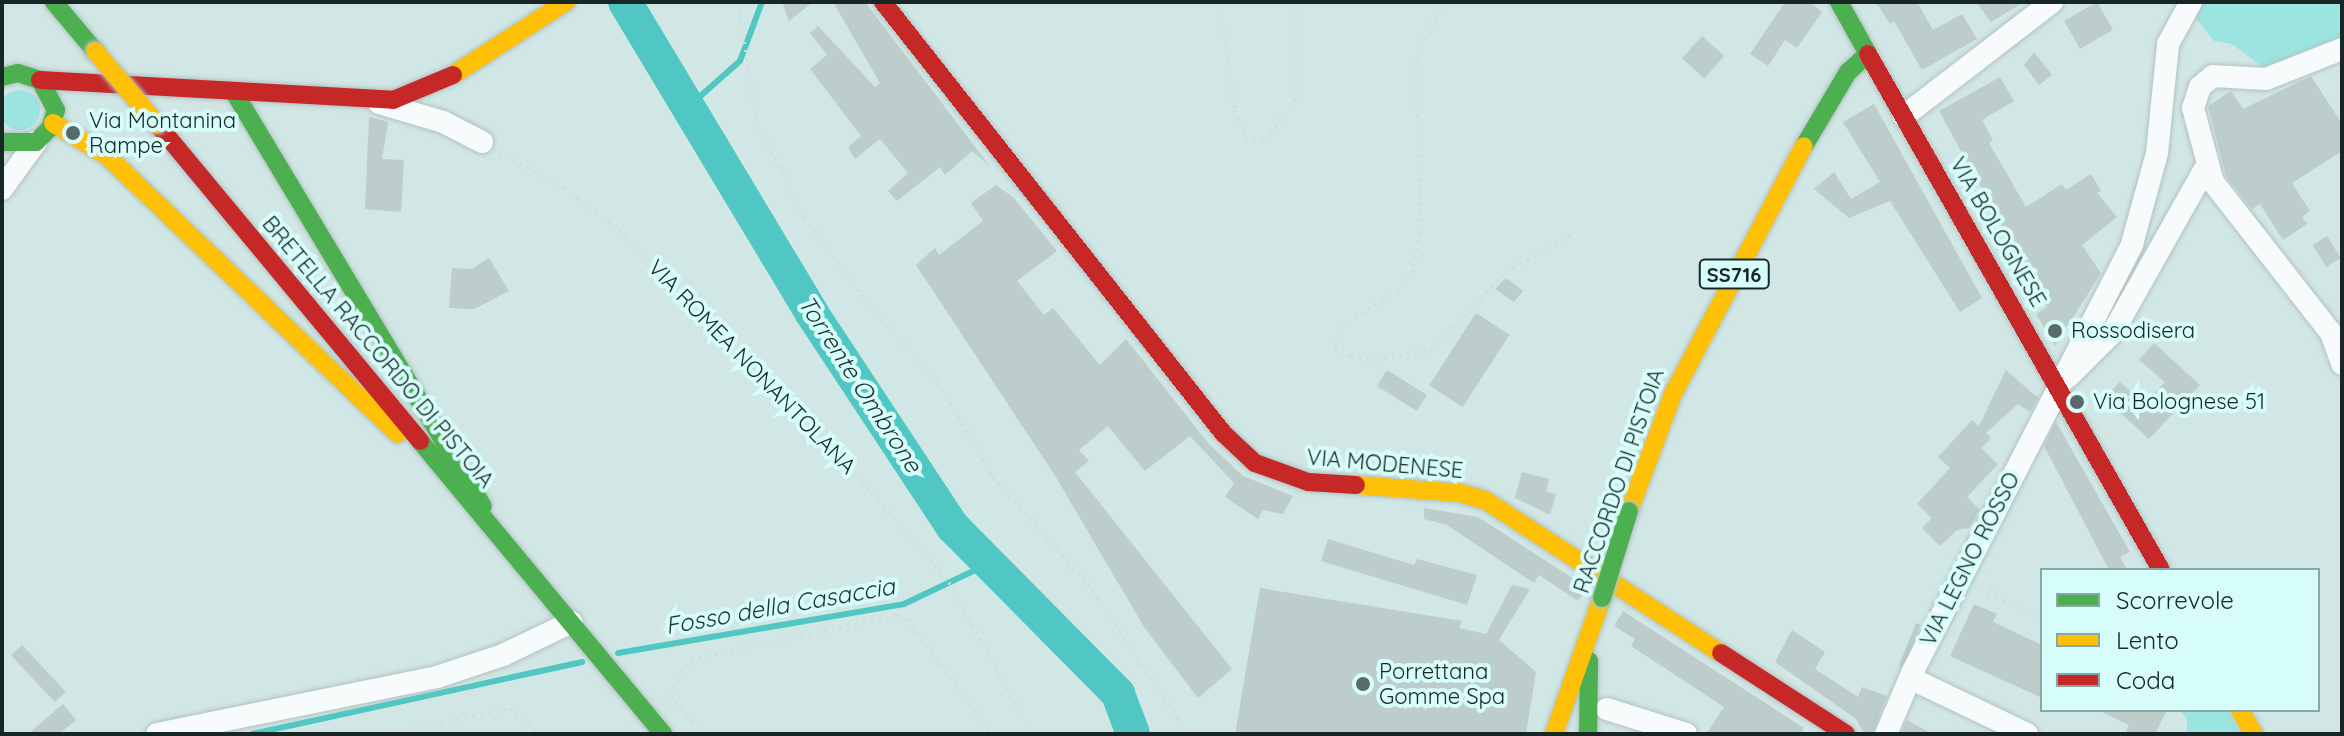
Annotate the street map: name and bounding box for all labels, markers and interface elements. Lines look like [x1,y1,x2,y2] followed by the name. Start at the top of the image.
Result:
[89,107,236,158] place label: Via Montanina Rampe
[64,124,82,142] marker: Via Montanina Rampe
[1944,152,2052,312] street label: VIA BOLOGNESE
[256,211,500,493] street label: BRETELLA RACCORDO DI PISTOIA
[643,254,861,480] street label: VIA ROMEA NONANTOLANA
[1698,258,1770,290] road number: SS716
[792,290,928,478] water label: Torrente Ombrone
[2071,318,2195,344] place label: Rossodisera
[2046,322,2064,340] marker: Rossodisera
[1568,365,1670,597] street label: RACCORDO DI PISTOIA
[2093,389,2265,415] place label: Via Bolognese 51
[2068,393,2086,411] marker: Via Bolognese 51
[1306,444,1464,484] street label: VIA MODENESE
[1915,468,2025,650] street label: VIA LEGNO ROSSO
[2040,568,2320,712] legend
[663,572,897,640] water label: Fosso della Casaccia
[2116,585,2234,615] text: Scorrevole
[2116,625,2179,655] text: Lento
[1379,658,1505,710] place label: Porrettana Gomme Spa
[2116,665,2175,695] text: Coda
[1354,675,1372,693] marker: Porrettana Gomme Spa

